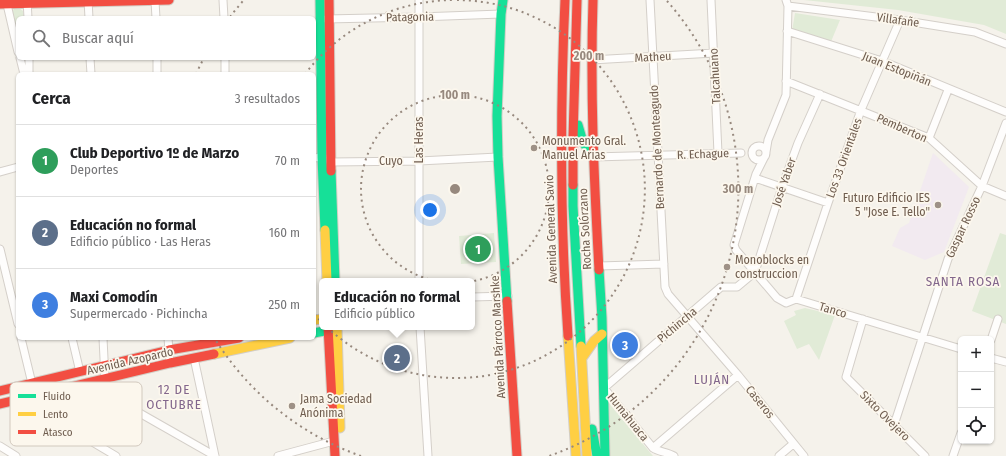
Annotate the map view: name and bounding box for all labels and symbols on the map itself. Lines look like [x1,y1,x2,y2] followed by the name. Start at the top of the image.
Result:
[386,10,434,24] street label: Patagonia
[876,10,920,30] street label: Villafañe
[707,48,723,104] street label: Talcahuano
[573,49,604,63] text: 200 m
[634,49,672,65] street label: Matheu
[860,49,934,89] street label: Juan Estopiñán
[647,84,667,210] street label: Bernardo de Monteagudo
[440,88,470,102] text: 100 m
[875,111,929,145] street label: Pemberton
[823,116,865,200] street label: Los 33 Orientales
[412,117,426,163] street label: Las Heras
[542,134,626,162] place label: Monumento Gral. Manuel Arias
[529,143,539,153] marker: Monumento Gral. Manuel Arias
[677,146,729,162] street label: R. Echague
[379,154,403,168] street label: Cuyo
[769,155,799,208] street label: José Yaber
[542,174,560,284] street label: Avenida General Savio
[448,182,462,196] centre of rings
[722,182,753,196] text: 300 m
[576,188,594,270] street label: Rocha Solórzano
[843,191,930,219] place label: Futuro Edificio IES 5 "Jose E. Tello"
[943,194,983,260] street label: Gaspar Rosso
[420,200,440,220] your location
[933,200,943,210] marker: Futuro Edificio IES 5 "Jose E. Tello"
[465,234,491,264] pin: 1
[735,253,809,281] place label: Monoblocks en construccion
[722,262,732,272] marker: Monoblocks en construccion
[926,274,1000,289] district label: SANTA ROSA
[488,275,508,399] street label: Avenida Párroco Marshke
[817,299,849,321] street label: Tanco
[654,304,700,346] street label: Pichincha
[612,330,638,360] pin: 3
[384,343,410,373] pin: 2
[86,344,174,378] street label: Avenida Azopardo
[694,372,730,387] district label: LUJÁN
[10,382,142,446] legend
[146,382,202,412] district label: 12 DE OCTUBRE
[743,383,777,421] street label: Caseros
[857,388,913,444] street label: Sixto Ovejero
[43,390,71,403] text: Fluido
[604,390,652,444] street label: Humahuaca
[300,392,372,420] place label: Jama Sociedad Anónima
[287,401,297,411] marker: Jama Sociedad Anónima
[43,408,68,421] text: Lento
[43,426,73,439] text: Atasco

